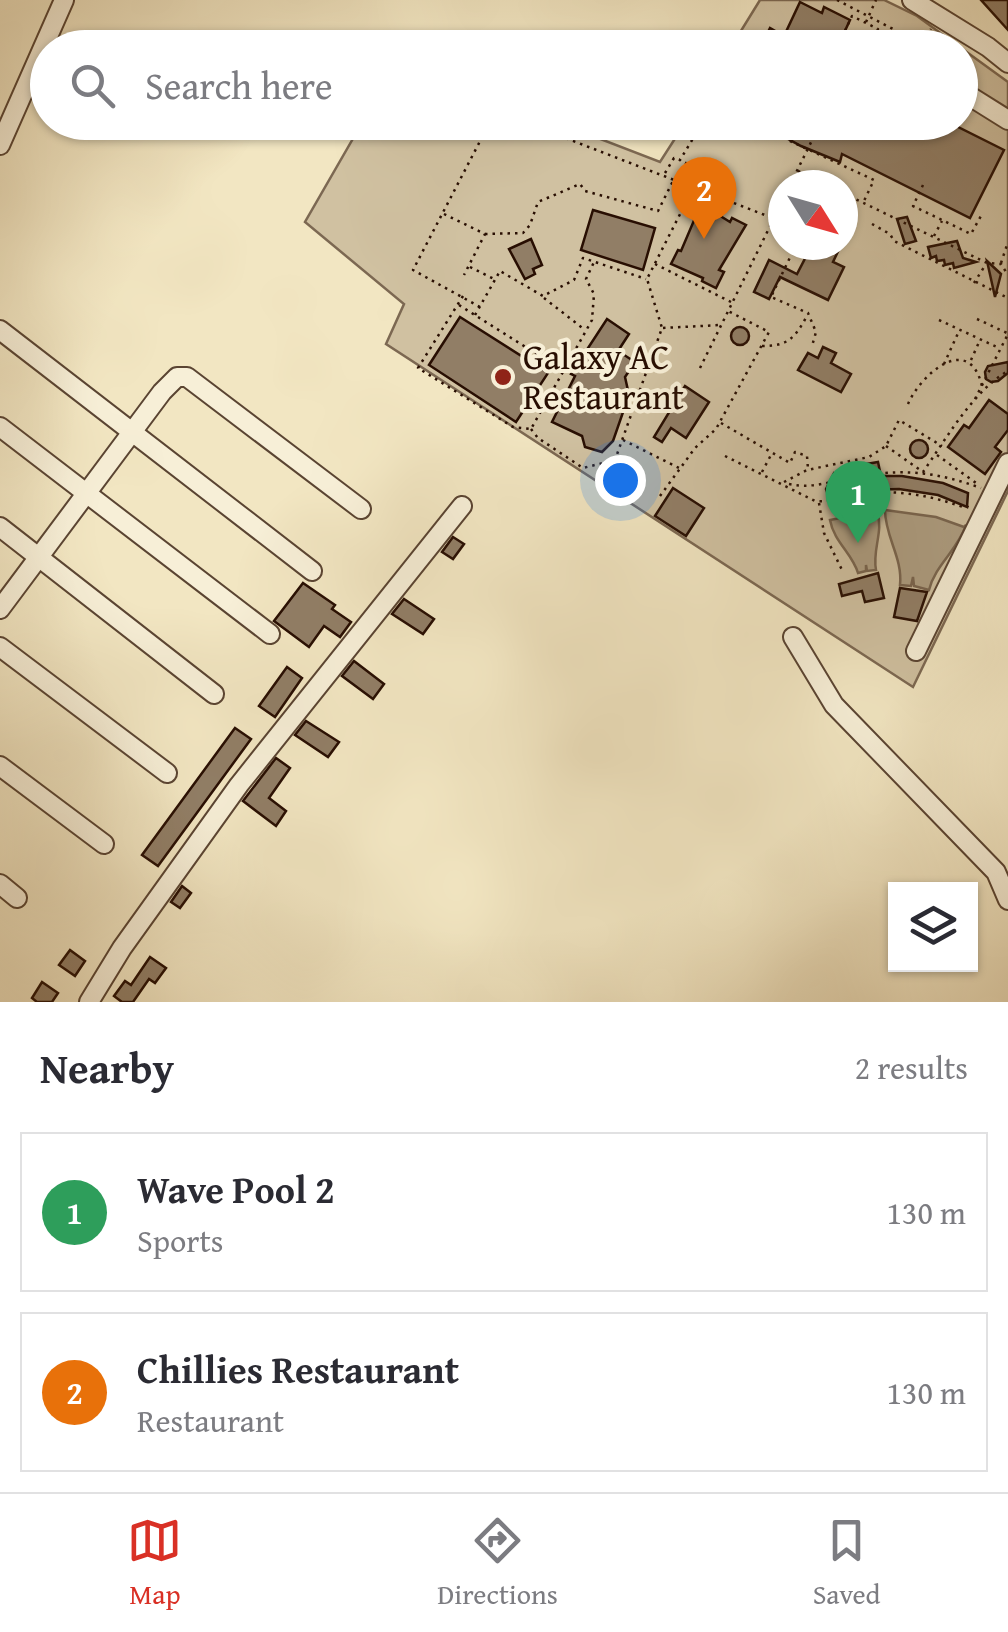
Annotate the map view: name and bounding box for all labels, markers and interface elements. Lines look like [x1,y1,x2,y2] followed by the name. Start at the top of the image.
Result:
[30,30,978,140] search box
[145,57,333,113] text: Search here
[65,58,120,113] icon: search
[672,156,736,239] pin: 2
[768,170,858,260] north arrow
[523,331,684,422] place label: Galaxy AC Restaurant
[492,366,514,388] marker: Galaxy AC Restaurant
[595,455,646,506] your location
[826,460,890,543] pin: 1
[888,882,978,972] map controls
[888,882,978,972] button: layers
[40,1037,174,1098] text: Nearby
[855,1044,968,1091] text: 2 results
[137,1161,335,1217] text: Wave Pool 2
[66,1189,83,1236] text: 1
[887,1189,966,1236] text: 130 m
[137,1217,223,1264] text: Sports
[137,1341,459,1397] text: Chillies Restaurant
[66,1369,83,1416] text: 2
[887,1369,966,1416] text: 130 m
[137,1397,284,1444] text: Restaurant
[127,1513,182,1614] tab: Map
[437,1513,558,1614] tab: Directions
[813,1513,881,1614] tab: Saved

